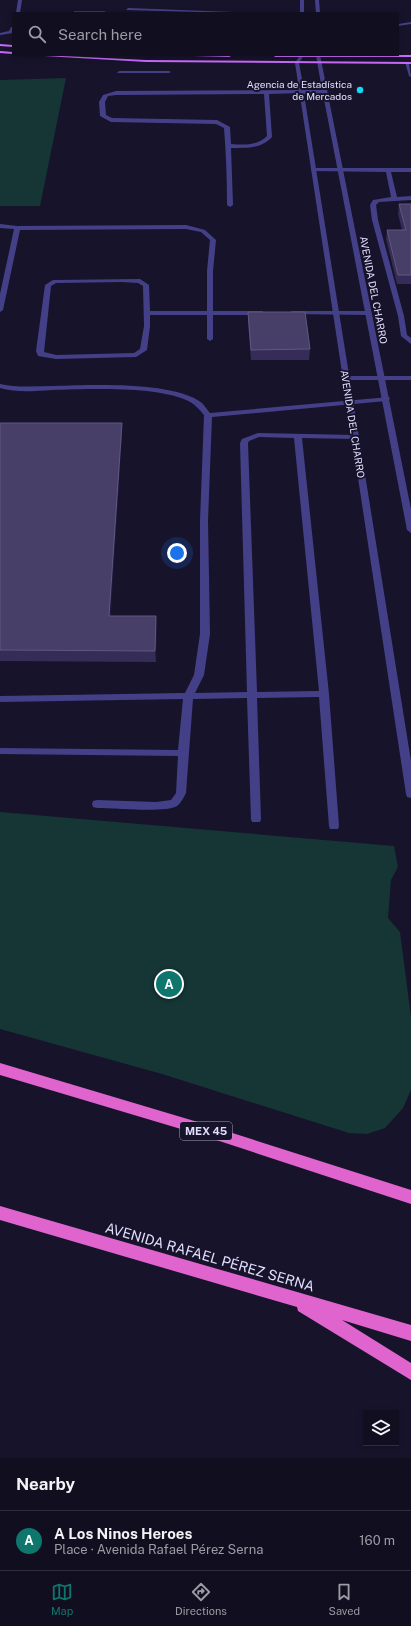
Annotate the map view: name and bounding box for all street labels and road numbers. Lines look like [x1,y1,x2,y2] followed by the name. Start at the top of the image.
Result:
[358,235,390,345] street label: AVENIDA DEL CHARRO
[339,369,367,479] street label: AVENIDA DEL CHARRO
[180,1122,232,1140] road number: MEX 45
[103,1218,317,1295] street label: AVENIDA RAFAEL PÉREZ SERNA

